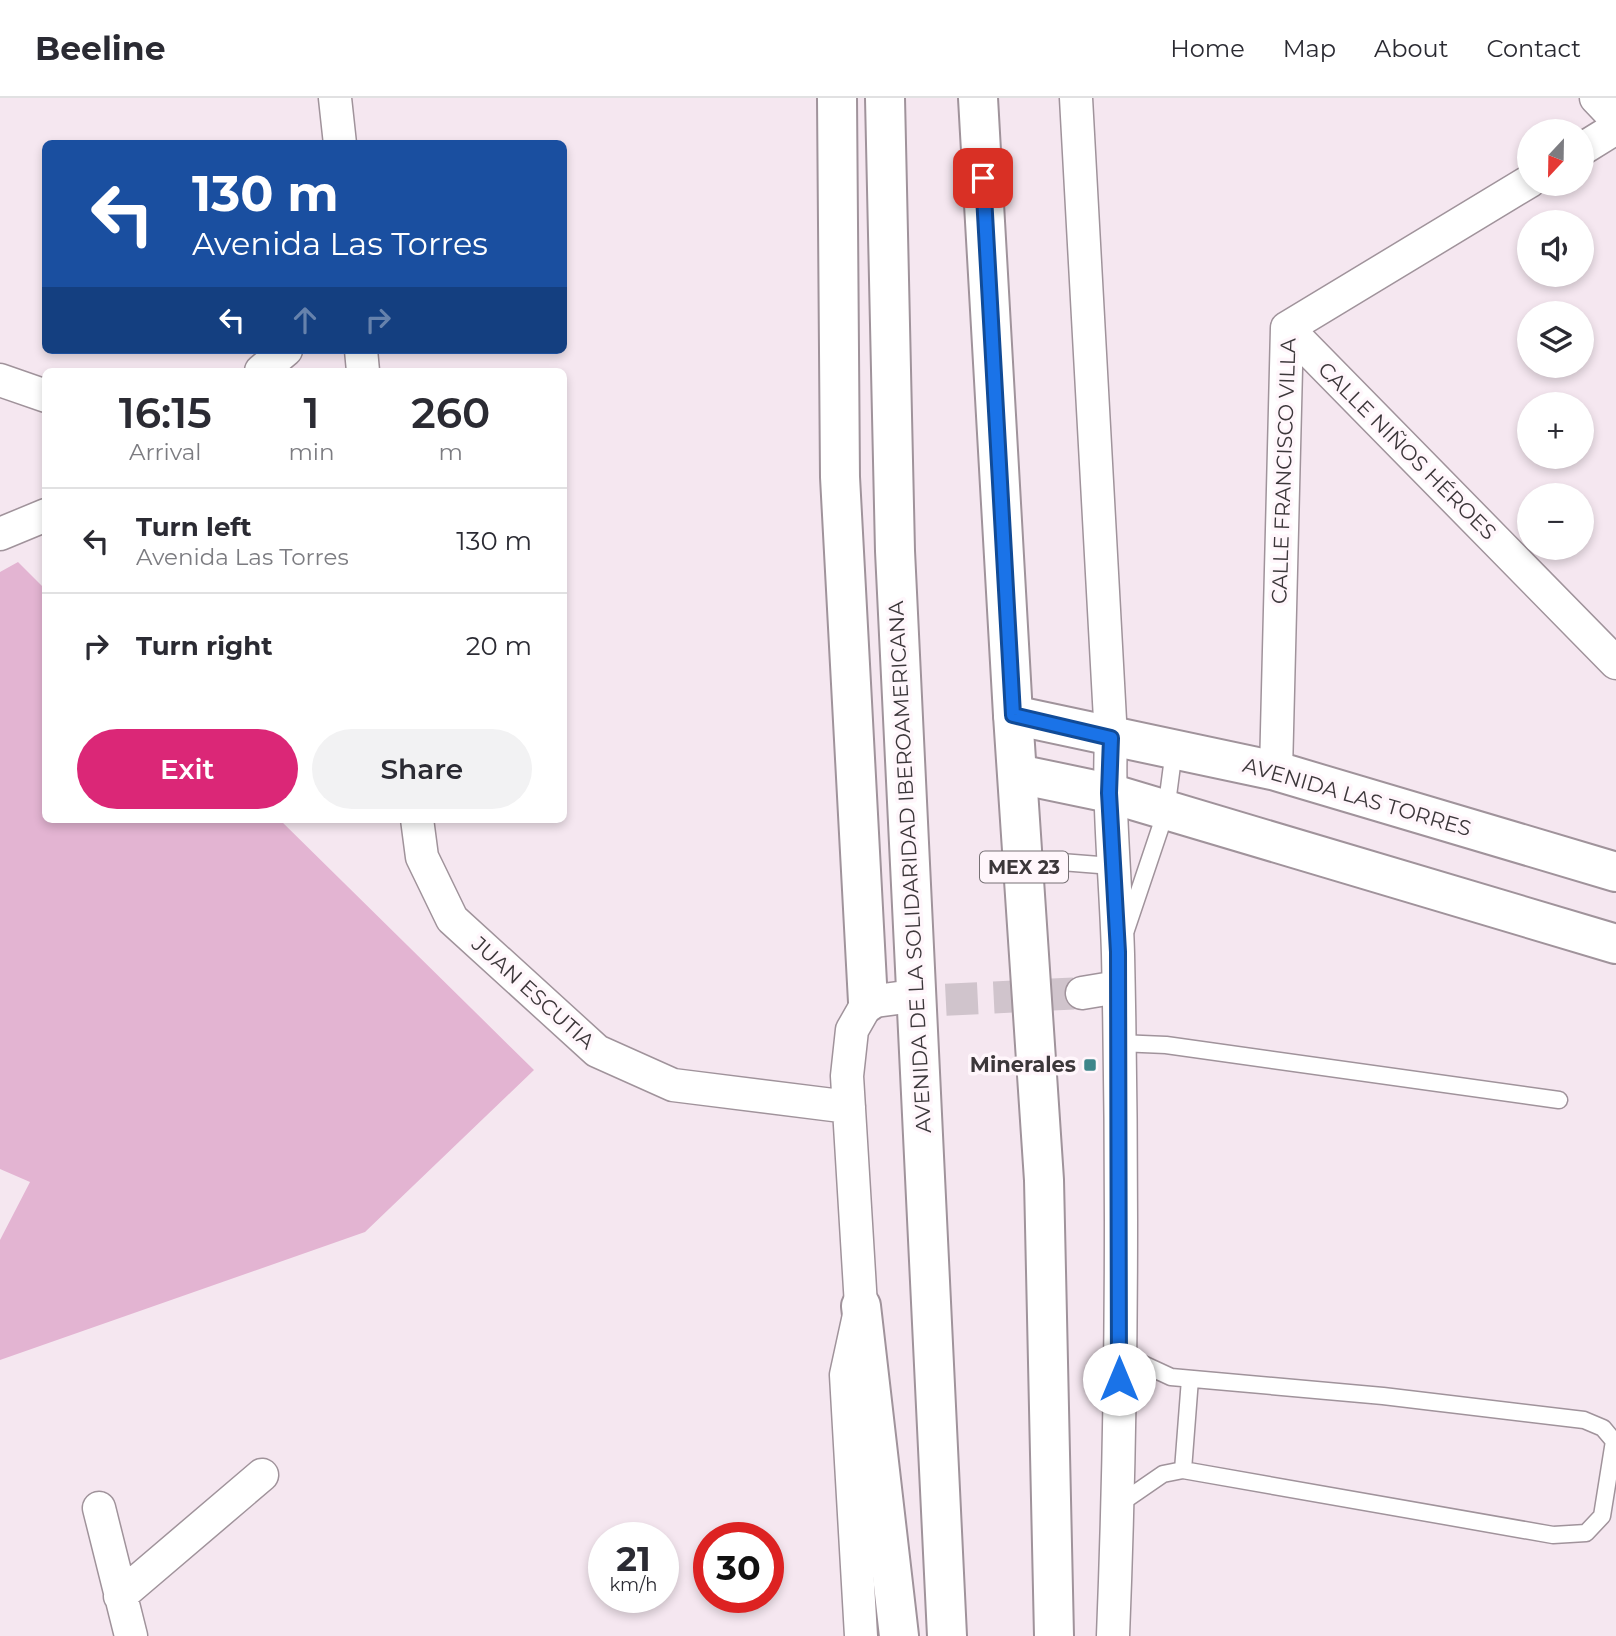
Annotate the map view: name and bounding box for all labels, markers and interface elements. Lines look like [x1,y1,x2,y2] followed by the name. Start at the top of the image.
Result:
[35,28,166,68] text: Beeline
[1170,34,1245,63] text: Home
[1283,34,1336,63] text: Map
[1374,34,1448,63] text: About
[1486,34,1581,63] text: Contact
[1517,119,1594,196] north arrow
[1517,119,1594,560] map controls
[953,148,1013,208] pin
[964,159,1002,197] icon: arrive
[192,164,339,223] text: 130 m
[77,168,168,259] icon: left
[1517,210,1594,287] button: sound
[192,224,488,263] text: Avenida Las Torres
[213,301,251,339] icon: left
[286,301,324,339] icon: ahead
[359,301,397,339] icon: right
[1517,301,1594,378] button: layers
[1266,337,1301,605] street label: CALLE FRANCISCO VILLA
[1313,357,1501,545] street label: CALLE NIÑOS HÉROES
[119,387,212,439] text: 16:15
[304,387,320,439] text: 1
[411,387,490,439] text: 260
[1517,392,1594,469] button: +
[129,438,202,466] text: Arrival
[288,438,335,466] text: min
[439,438,463,466] text: m
[1517,483,1594,560] button: −
[136,511,252,543] text: Turn left
[77,522,115,560] icon: left
[456,525,532,557] text: 130 m
[136,543,349,571] text: Avenida Las Torres
[883,599,936,1134] street label: AVENIDA DE LA SOLIDARIDAD IBEROAMERICANA
[77,627,115,665] icon: right
[136,630,272,662] text: Turn right
[466,630,532,662] text: 20 m
[77,729,298,809] button: Exit
[312,729,532,809] button: Share
[1240,752,1474,841] street label: AVENIDA LAS TORRES
[980,852,1068,882] road number: MEX 23
[466,930,600,1055] street label: JUAN ESCUTIA
[970,1052,1076,1077] place label: Minerales
[1082,1057,1098,1073] marker: Minerales
[1082,1342,1156,1416] position arrow
[693,1522,784,1613] speed limit sign: 30
[616,1537,651,1580] text: 21
[609,1574,658,1596] text: km/h

